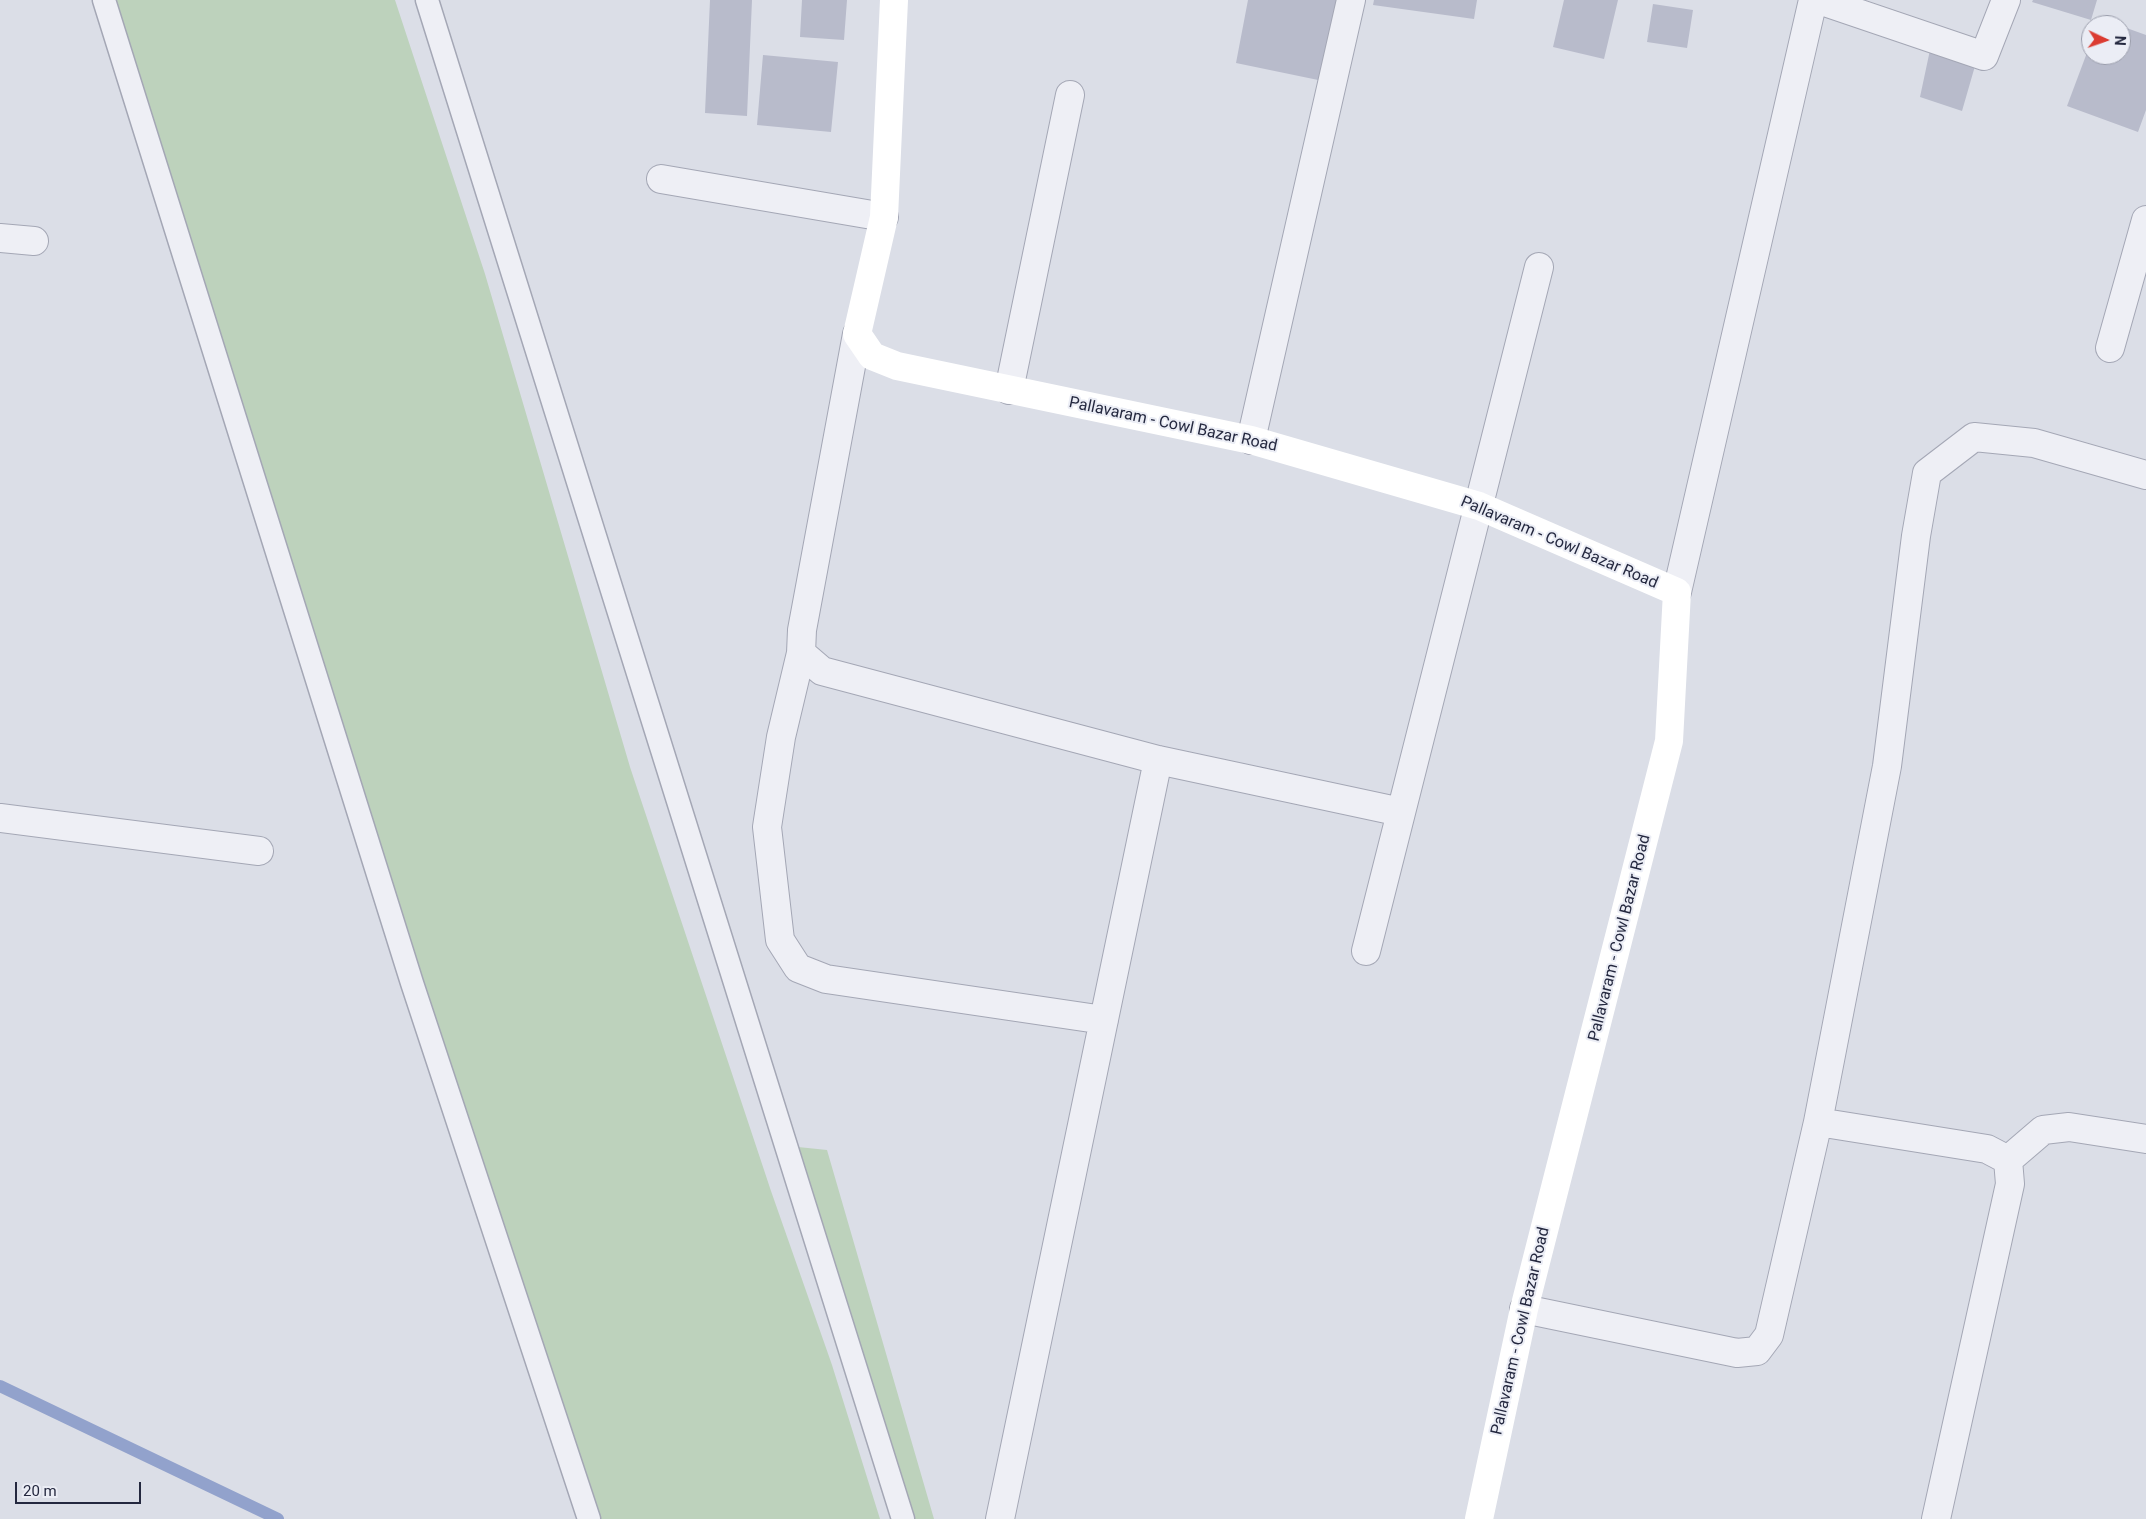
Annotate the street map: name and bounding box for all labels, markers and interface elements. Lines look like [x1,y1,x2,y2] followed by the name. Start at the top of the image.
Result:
[2081,15,2131,65] north arrow
[2112,35,2128,46] text: N
[1067,394,1279,456] street label: Pallavaram - Cowl Bazar Road
[1457,493,1661,593] street label: Pallavaram - Cowl Bazar Road
[1585,833,1655,1043] street label: Pallavaram - Cowl Bazar Road
[1488,1225,1554,1437] street label: Pallavaram - Cowl Bazar Road
[18,1472,144,1504] scale bar
[23,1482,57,1500] text: 20 m

